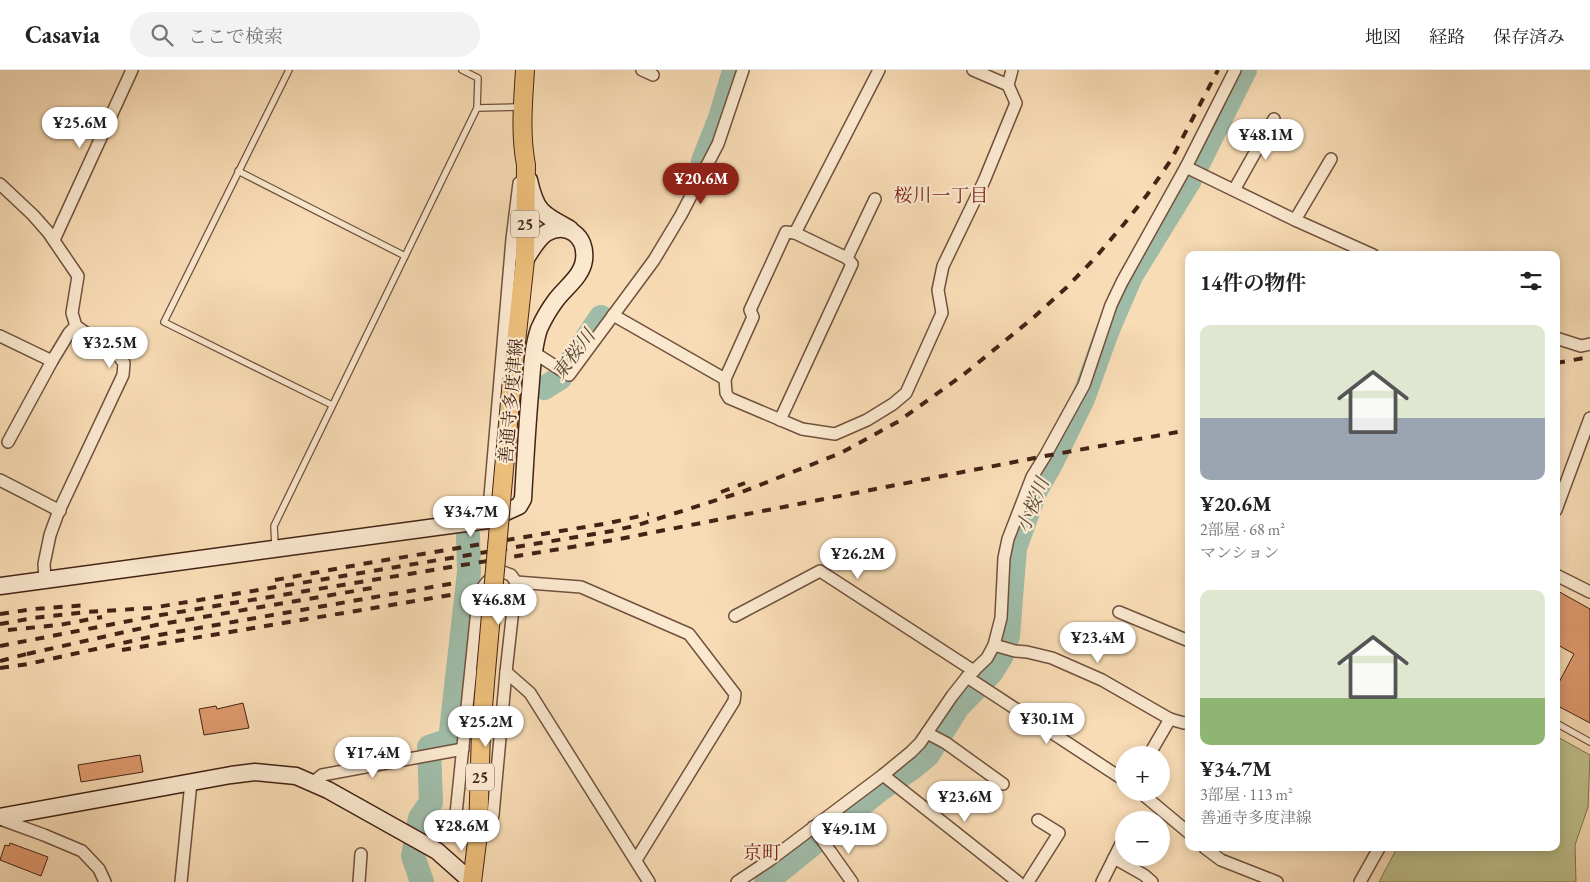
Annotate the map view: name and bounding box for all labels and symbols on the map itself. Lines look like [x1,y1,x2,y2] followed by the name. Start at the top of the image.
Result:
[39,106,121,149] pin: ¥25.6M
[1225,118,1307,161] pin: ¥48.1M
[660,162,742,205] pin: ¥20.6M
[893,183,989,208] district label: 桜川一丁目
[511,210,539,238] road number: 25
[546,322,602,385] water label: 東桜川
[69,326,151,369] pin: ¥32.5M
[494,337,527,465] street label: 善通寺多度津線
[1010,472,1055,536] water label: 小桜川
[430,496,512,538] pin: ¥34.7M
[817,538,899,580] pin: ¥26.2M
[458,584,540,626] pin: ¥46.8M
[1057,622,1139,664] pin: ¥23.4M
[1006,702,1088,745] pin: ¥30.1M
[445,706,527,748] pin: ¥25.2M
[332,736,414,779] pin: ¥17.4M
[466,764,494,790] road number: 25
[924,780,1006,823] pin: ¥23.6M
[421,810,503,852] pin: ¥28.6M
[808,812,890,855] pin: ¥49.1M
[743,840,781,865] district label: 京町

